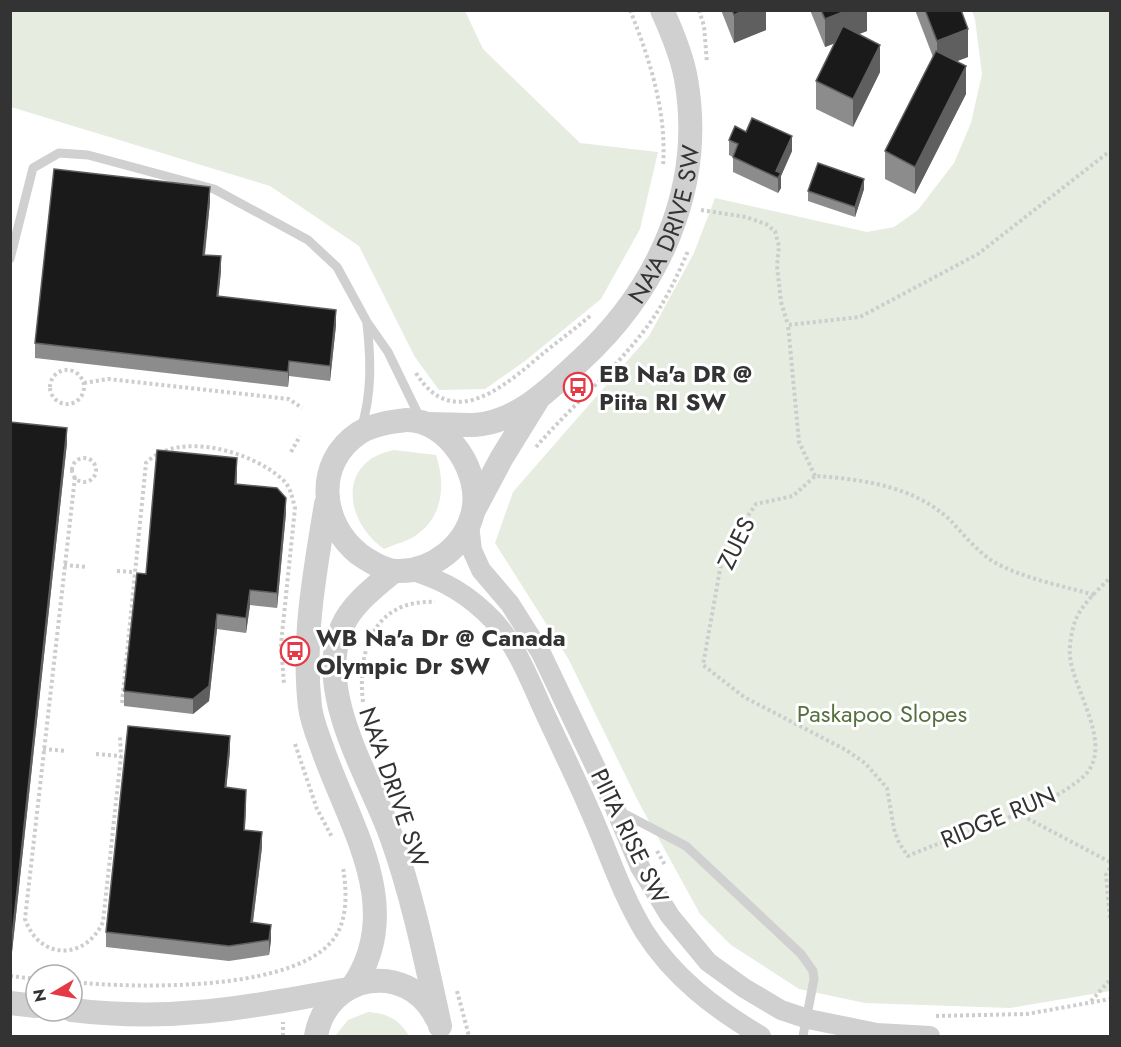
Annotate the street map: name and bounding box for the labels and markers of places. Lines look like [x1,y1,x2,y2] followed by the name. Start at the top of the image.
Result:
[599,356,752,419] place label: EB Na'a DR @ Piita RI SW
[562,371,594,403] bus stop icon: EB Na'a DR @ Piita RI SW
[316,620,566,683] place label: WB Na'a Dr @ Canada Olympic Dr SW
[279,635,311,667] bus stop icon: WB Na'a Dr @ Canada Olympic Dr SW

